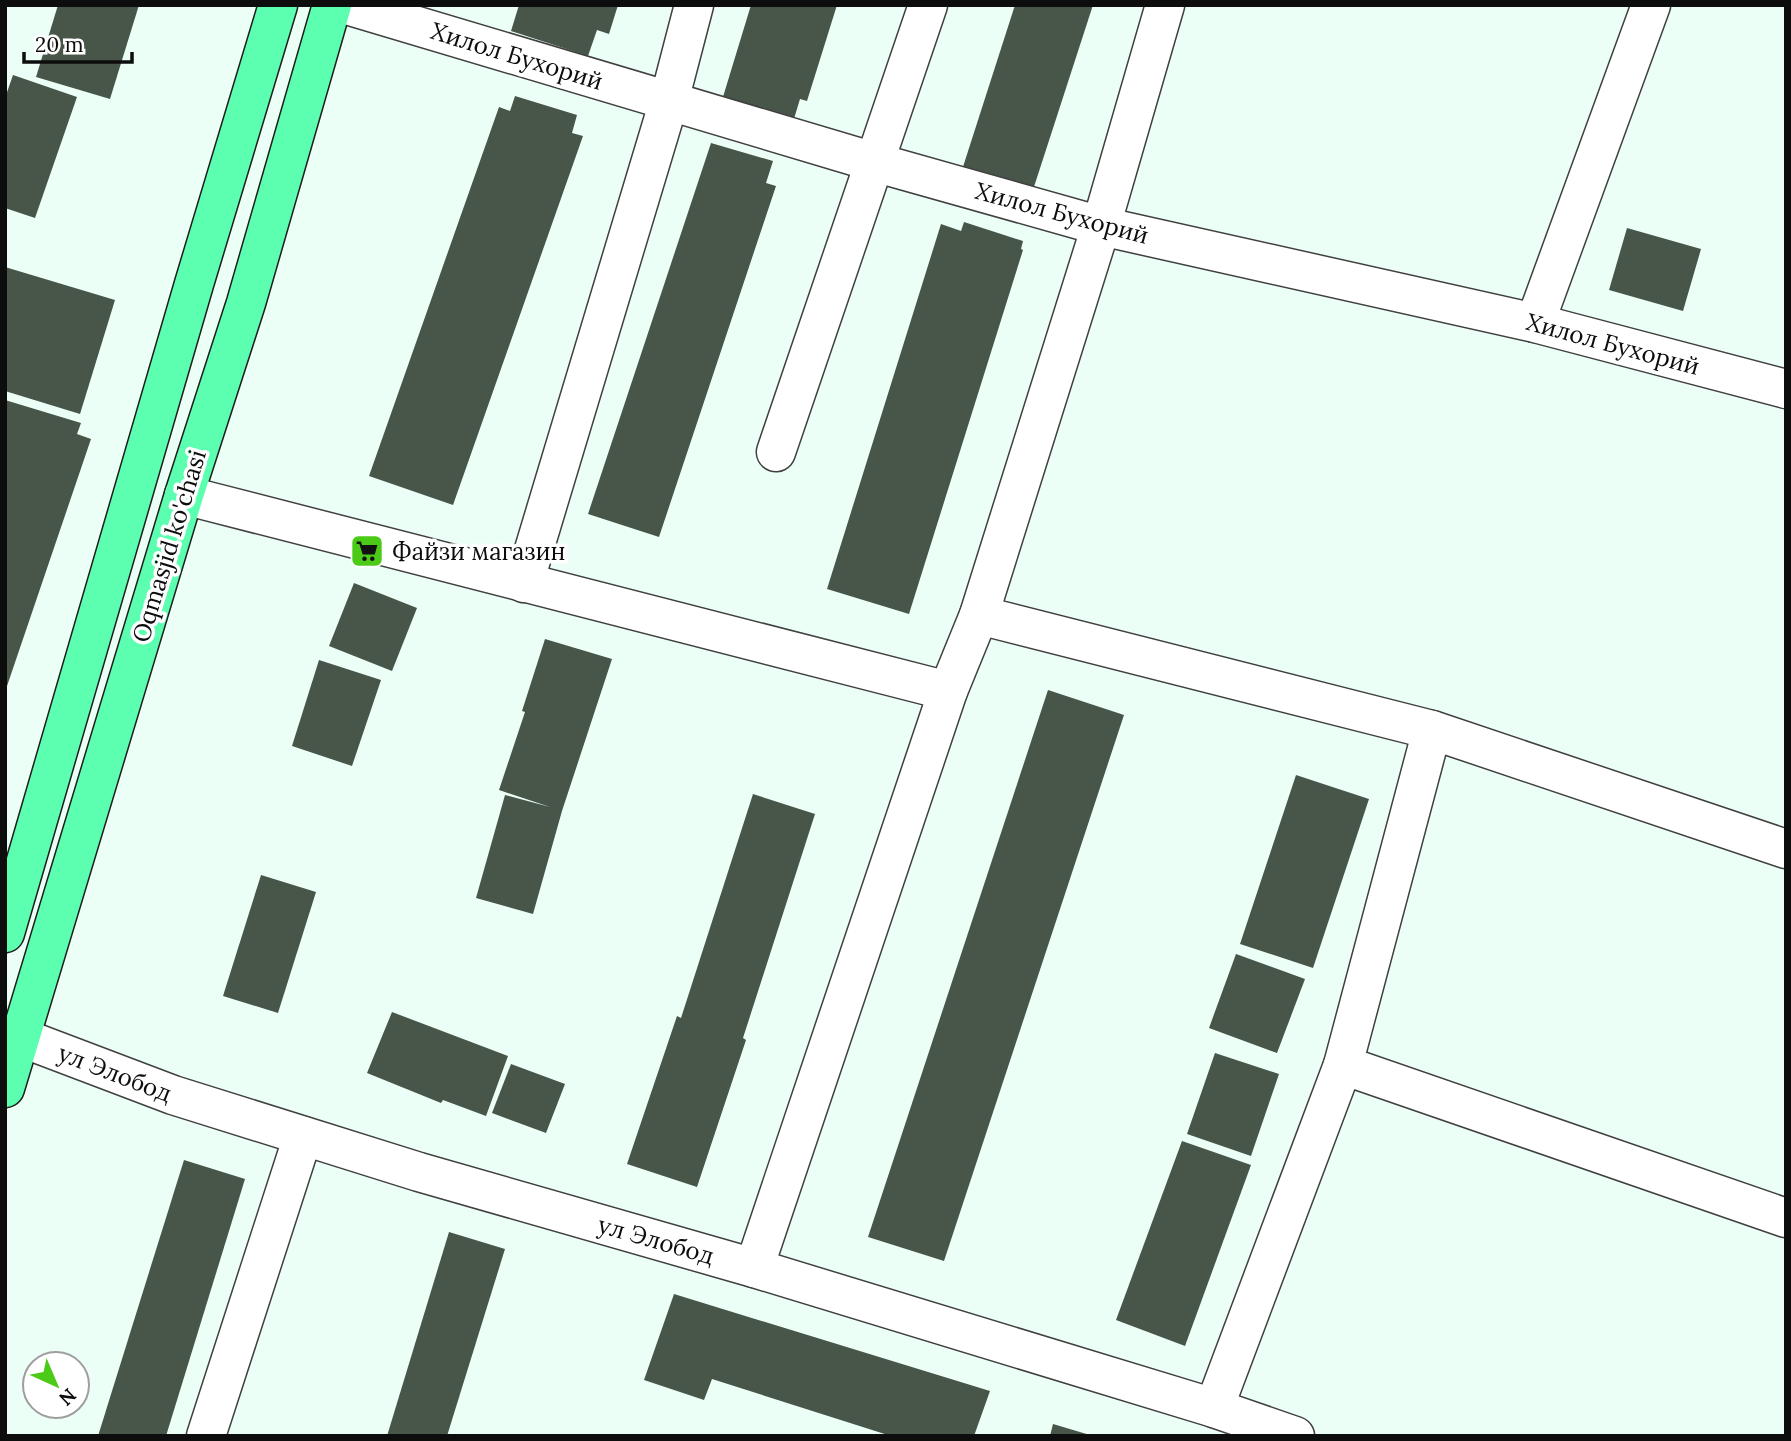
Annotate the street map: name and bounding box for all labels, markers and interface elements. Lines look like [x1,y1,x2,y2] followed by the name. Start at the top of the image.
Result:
[427,15,607,97] street label: Хилол Бухорий
[24,21,133,65] scale bar
[35,31,84,58] text: 20 m
[972,175,1152,251] street label: Хилол Бухорий
[1523,306,1703,382] street label: Хилол Бухорий
[125,446,213,646] street label: Oqmasjid ko'chasi
[348,532,386,570] supermarket icon: Файзи магазин
[392,536,565,567] place label: Файзи магазин
[54,1037,176,1109] street label: ул Элобод
[594,1209,718,1271] street label: ул Элобод
[21,1350,91,1420] north arrow
[54,1383,81,1411] text: N

